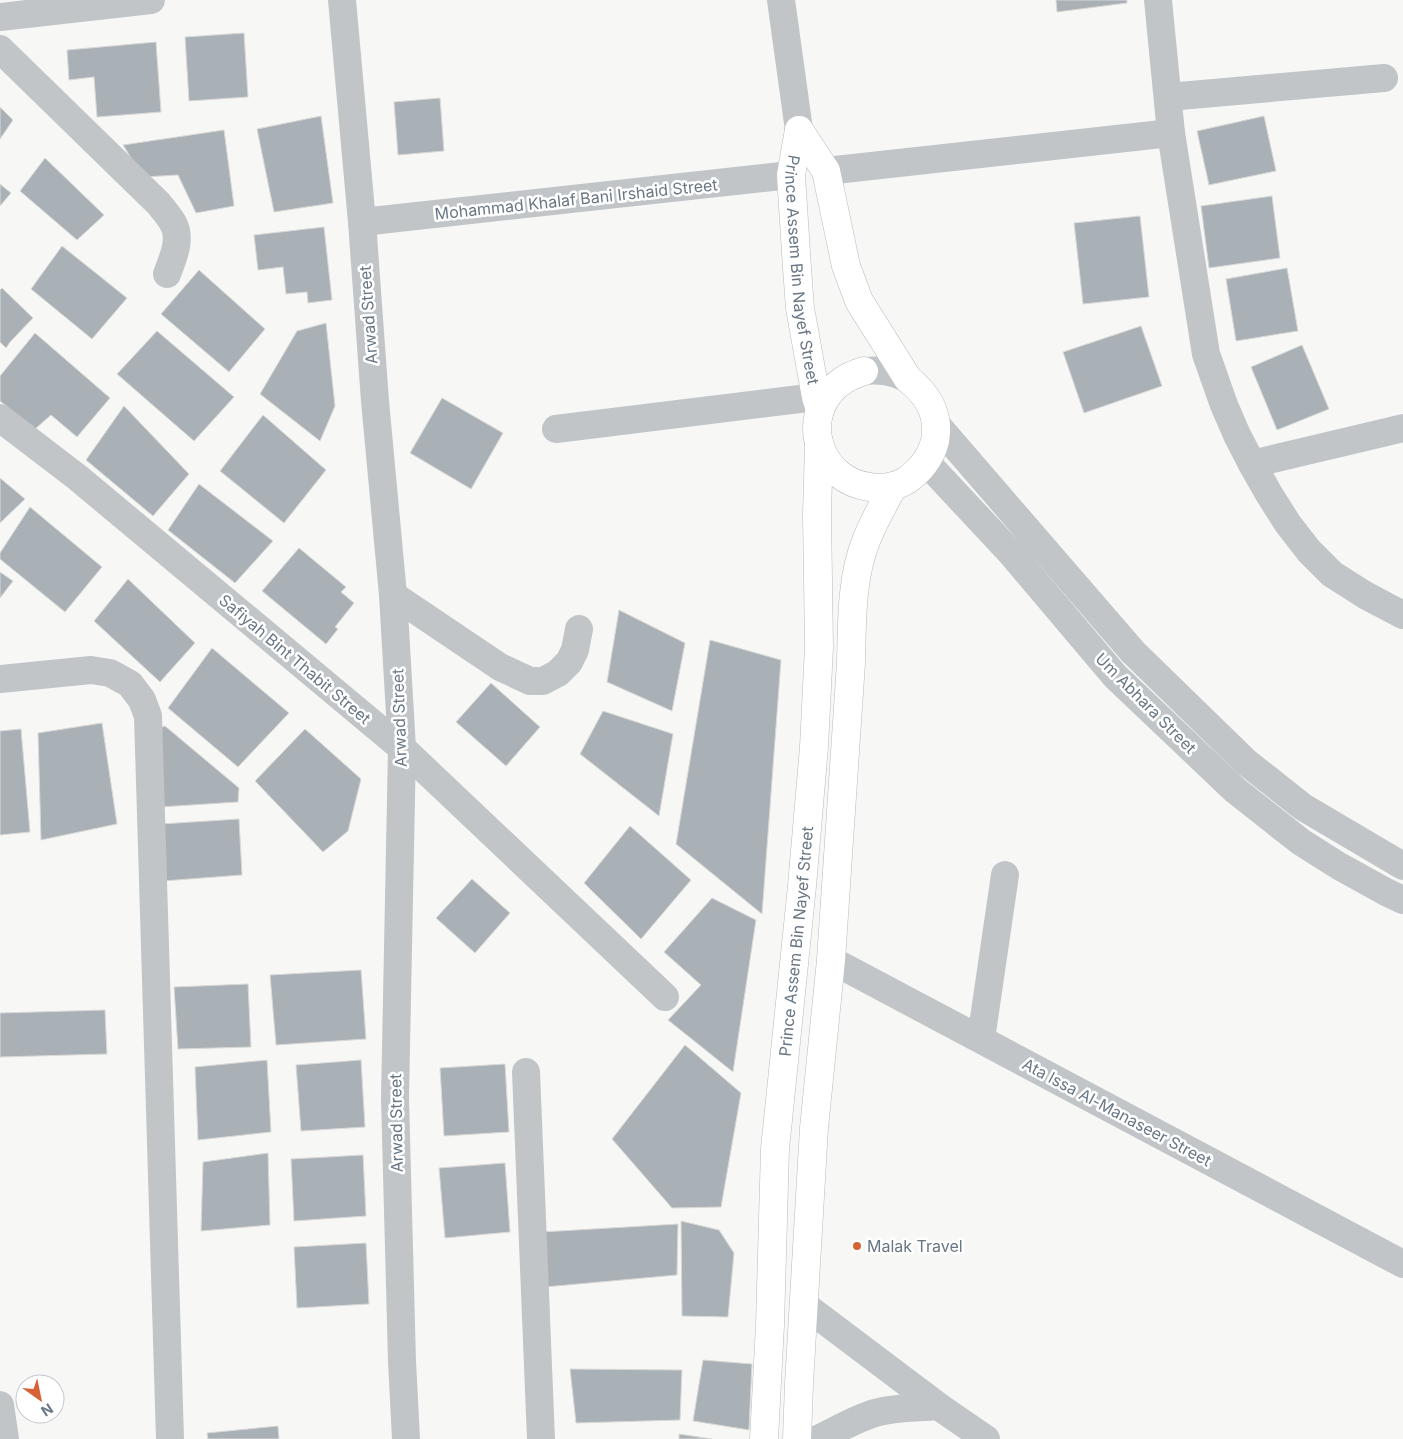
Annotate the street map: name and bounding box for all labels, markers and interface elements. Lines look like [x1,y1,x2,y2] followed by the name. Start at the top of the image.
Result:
[781,153,824,386] street label: Prince Assem Bin Nayef Street
[434,174,718,224] street label: Mohammad Khalaf Bani Irshaid Street
[355,265,381,365] street label: Arwad Street
[215,590,375,728] street label: Safiyah Bint Thabit Street
[1091,648,1201,758] street label: Um Abhara Street
[387,668,411,768] street label: Arwad Street
[775,825,817,1057] street label: Prince Assem Bin Nayef Street
[1019,1054,1215,1170] street label: Ata Issa Al-Manaseer Street
[385,1073,407,1173] street label: Arwad Street
[867,1236,963,1256] place label: Malak Travel
[851,1240,863,1252] marker: Malak Travel
[15,1374,65,1424] north arrow
[38,1400,56,1420] text: N

